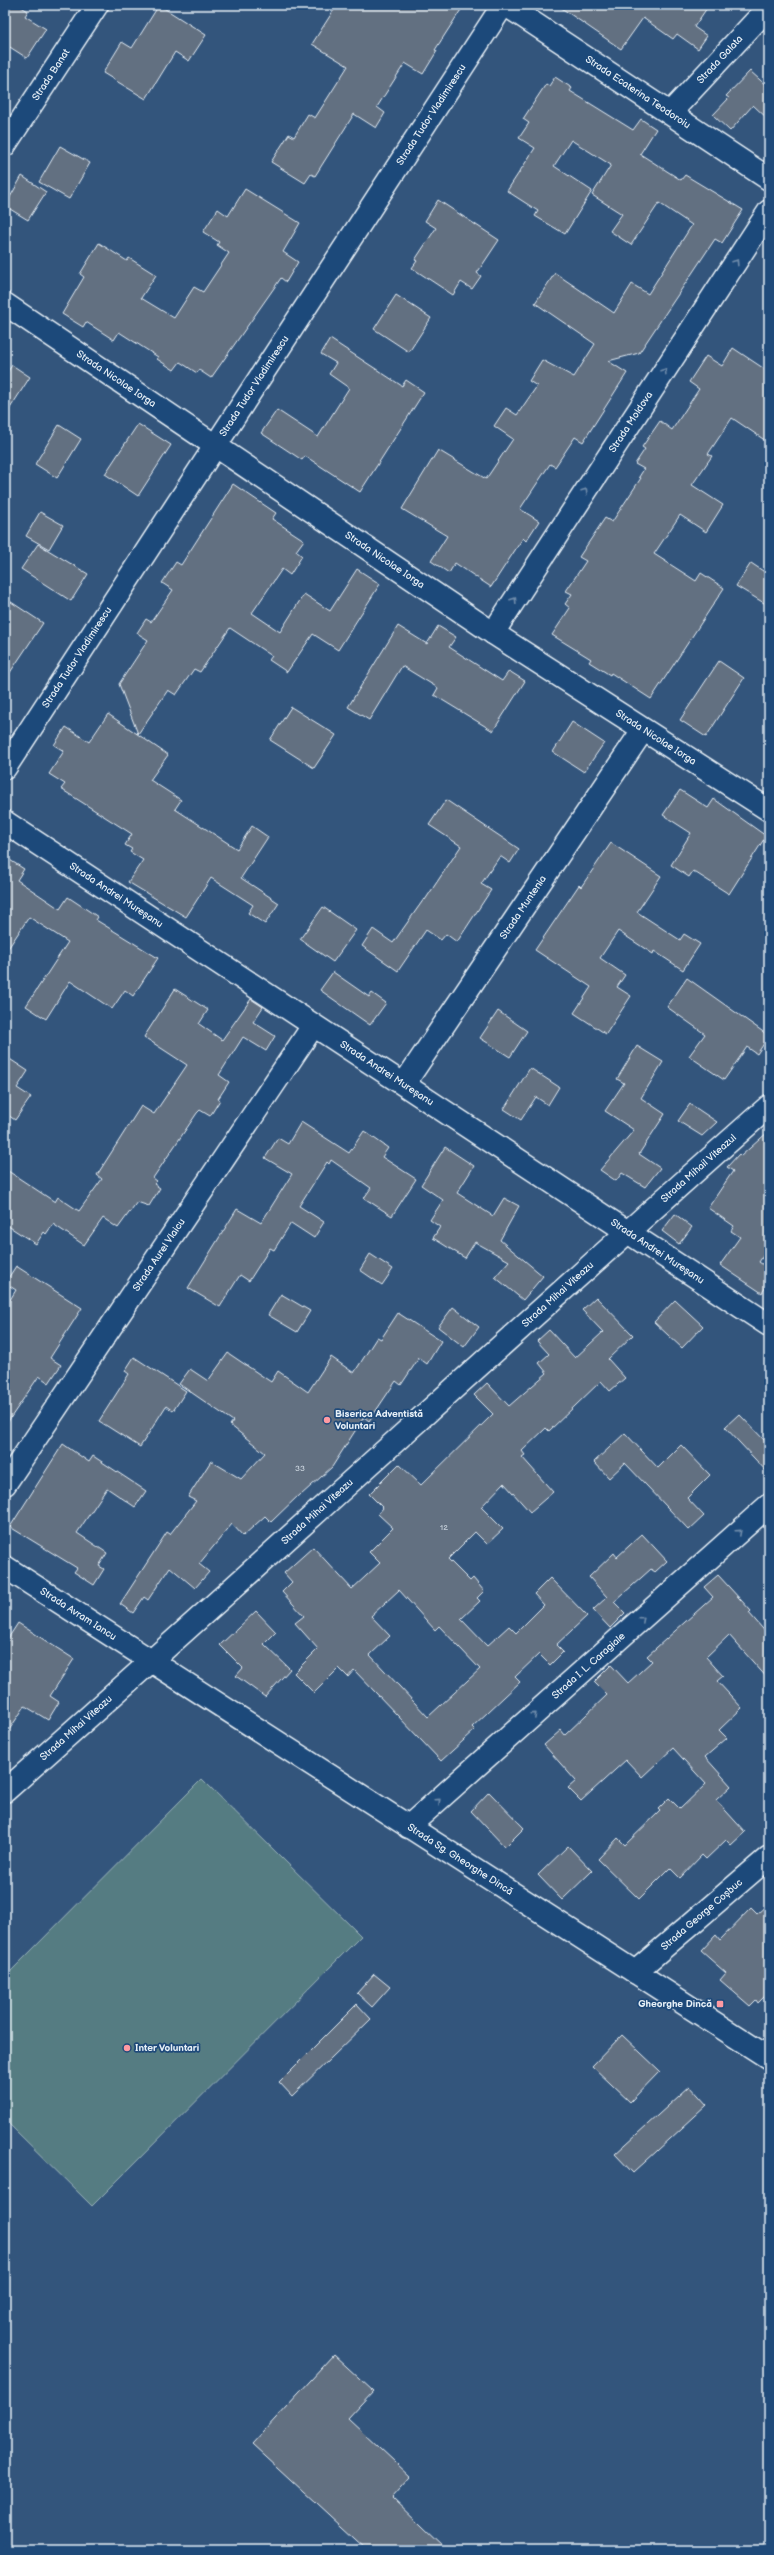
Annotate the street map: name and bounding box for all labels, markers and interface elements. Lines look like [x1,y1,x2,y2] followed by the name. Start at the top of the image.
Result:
[694,33,746,86] street label: Strada Galata
[30,47,72,103] street label: Strada Banat
[583,53,693,131] street label: Strada Ecaterina Teodoroiu
[394,62,469,168] street label: Strada Tudor Vladimirescu
[731,259,738,266] one-way arrow
[217,333,292,439] street label: Strada Tudor Vladimirescu
[74,348,158,410] street label: Strada Nicolae Iorga
[659,368,667,375] one-way arrow
[607,389,655,455] street label: Strada Moldova
[581,488,588,495] one-way arrow
[343,529,427,591] street label: Strada Nicolae Iorga
[509,597,517,604] one-way arrow
[40,605,115,710] street label: Strada Tudor Vladimirescu
[613,707,699,768] street label: Strada Nicolae Iorga
[67,860,165,930] street label: Strada Andrei Mureșanu
[497,873,549,942] street label: Strada Muntenia
[338,1038,436,1108] street label: Strada Andrei Mureșanu
[658,1132,739,1205] street label: Strada Mihail Viteazul
[130,1216,188,1294] street label: Strada Aurel Vlaicu
[608,1216,706,1287] street label: Strada Andrei Mureșanu
[519,1259,596,1330] street label: Strada Mihai Viteazu
[335,1408,423,1432] place label: Biserica Adventistă Voluntari
[322,1415,332,1425] marker: Biserica Adventistă Voluntari
[295,1464,305,1473] house number: 33
[279,1476,356,1547] street label: Strada Mihai Viteazu
[440,1523,448,1532] house number: 12
[734,1530,742,1537] one-way arrow
[38,1585,119,1643] street label: Strada Avram Iancu
[637,1616,645,1623] one-way arrow
[549,1630,628,1702] street label: Strada I. L. Caragiale
[38,1693,115,1763] street label: Strada Mihai Viteazu
[530,1712,537,1719] one-way arrow
[433,1799,440,1806] one-way arrow
[405,1821,515,1898] street label: Strada Sg. Gheorghe Dincă
[659,1876,745,1953] street label: Strada George Coșbuc
[638,1998,712,2010] place label: Gheorghe Dincă
[715,1999,725,2009] marker: Gheorghe Dincă
[135,2042,199,2054] place label: Inter Voluntari
[122,2043,132,2053] marker: Inter Voluntari

